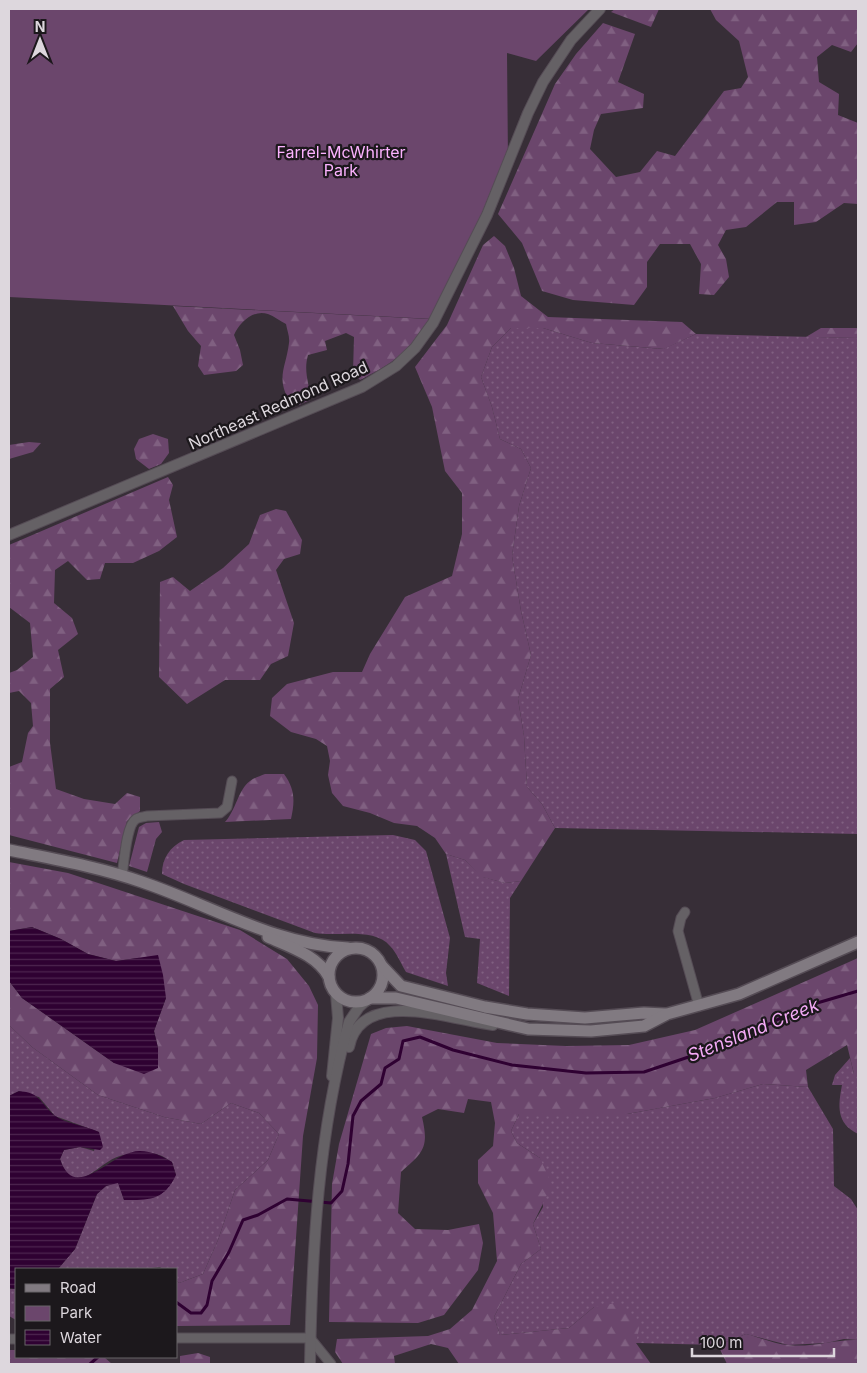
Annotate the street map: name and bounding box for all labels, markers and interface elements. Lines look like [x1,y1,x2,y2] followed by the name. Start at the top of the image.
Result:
[15,15,65,65] north arrow
[35,18,45,35] text: N
[276,142,406,180] park label: Farrel-McWhirter Park
[185,356,371,454] street label: Northeast Redmond Road
[684,994,823,1066] water label: Stensland Creek
[15,1268,178,1358] legend
[60,1278,96,1297] text: Road
[60,1303,93,1322] text: Park
[692,1326,834,1358] scale bar
[60,1328,102,1347] text: Water
[700,1333,742,1352] text: 100 m

